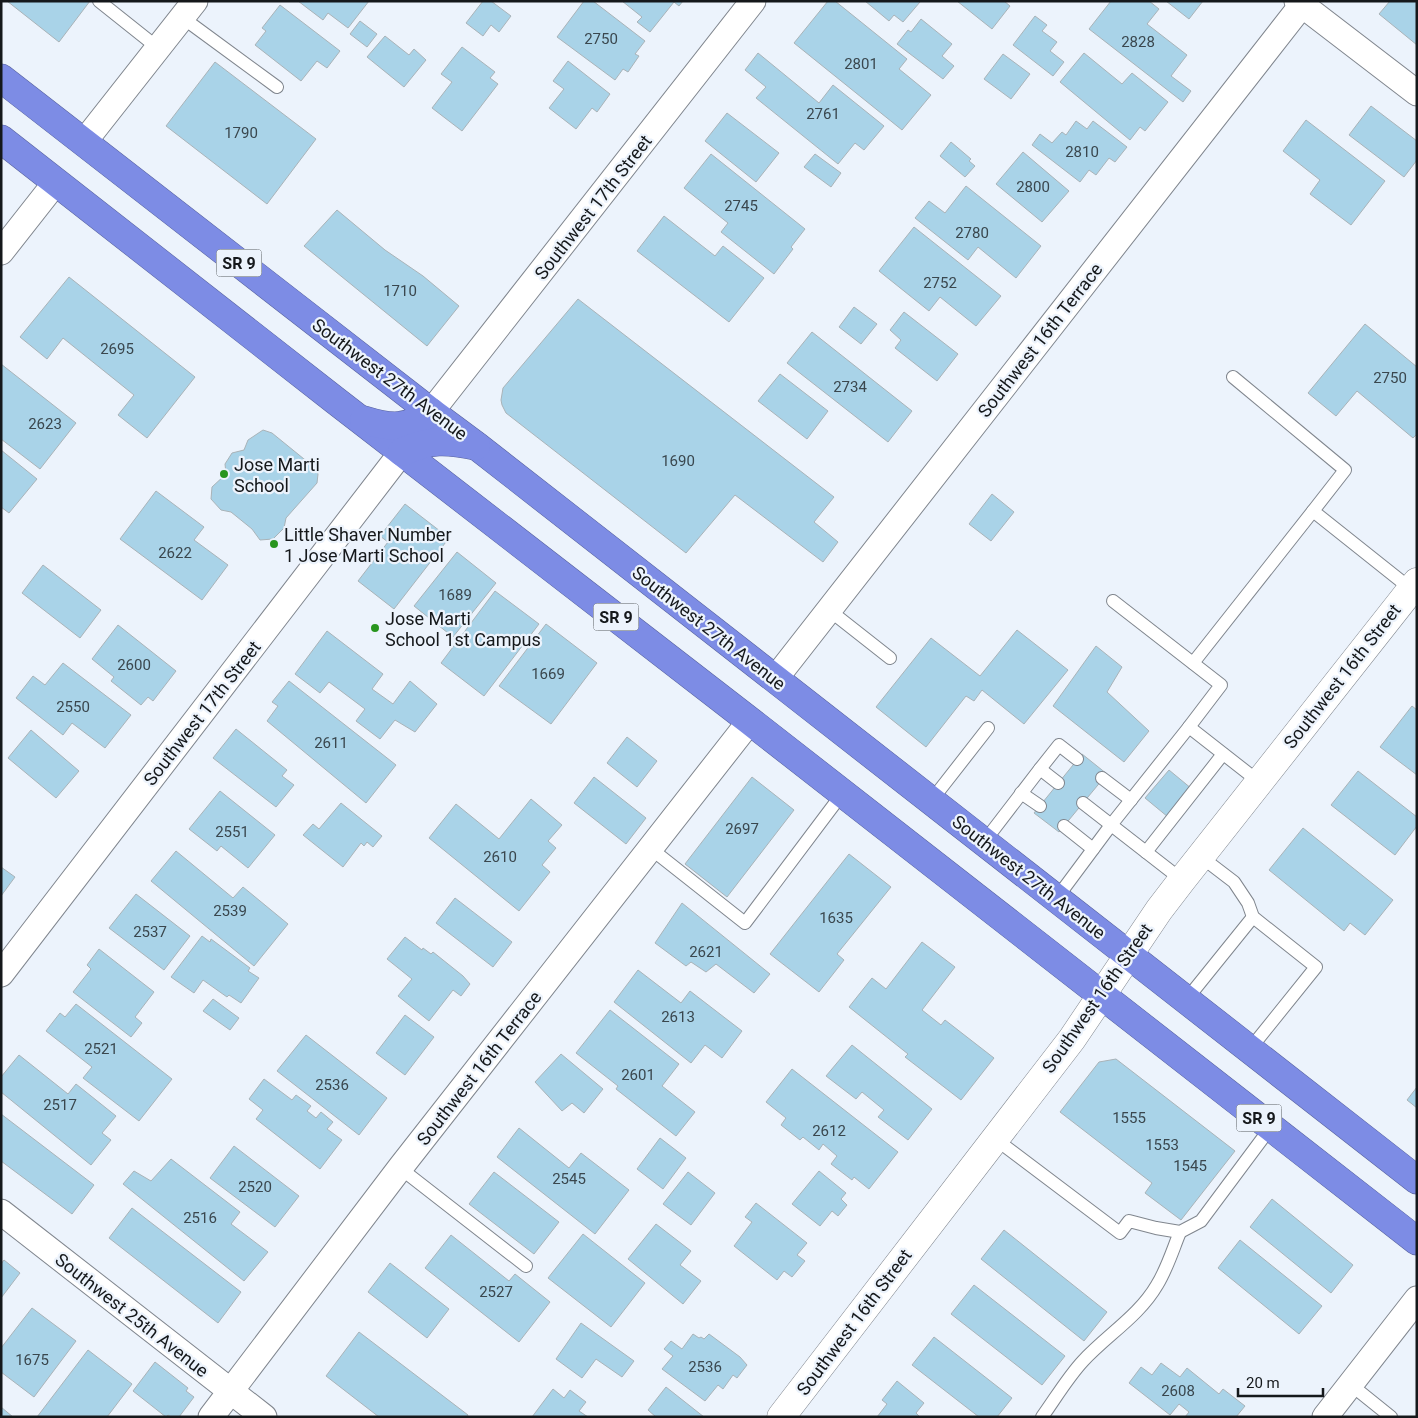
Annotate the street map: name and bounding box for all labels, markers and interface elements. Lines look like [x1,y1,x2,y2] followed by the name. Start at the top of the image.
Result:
[584,30,618,48] house number: 2750
[1121,33,1155,51] house number: 2828
[844,55,878,73] house number: 2801
[806,105,840,123] house number: 2761
[224,124,258,142] house number: 1790
[530,131,656,283] street label: Southwest 17th Street
[1065,143,1099,161] house number: 2810
[1016,178,1050,196] house number: 2800
[724,197,758,215] house number: 2745
[955,224,989,242] house number: 2780
[216,250,262,276] road number: SR 9
[973,259,1107,421] street label: Southwest 16th Terrace
[923,274,957,292] house number: 2752
[383,282,417,300] house number: 1710
[308,314,472,444] street label: Southwest 27th Avenue
[100,340,134,358] house number: 2695
[1373,369,1407,387] house number: 2750
[833,378,867,396] house number: 2734
[28,415,62,433] house number: 2623
[661,452,695,470] house number: 1690
[234,454,320,496] place label: Jose Marti School
[218,468,230,480] marker: Jose Marti School
[284,524,452,566] place label: Little Shaver Number 1 Jose Marti School
[268,538,280,550] marker: Little Shaver Number 1 Jose Marti School
[158,544,192,562] house number: 2622
[628,562,790,694] street label: Southwest 27th Avenue
[438,586,472,604] house number: 1689
[1279,600,1405,752] street label: Southwest 16th Street
[594,604,638,630] road number: SR 9
[385,608,541,650] place label: Jose Marti School 1st Campus
[369,622,381,634] marker: Jose Marti School 1st Campus
[139,637,265,789] street label: Southwest 17th Street
[117,656,151,674] house number: 2600
[531,665,565,683] house number: 1669
[56,698,90,716] house number: 2550
[314,734,348,752] house number: 2611
[948,811,1110,943] street label: Southwest 27th Avenue
[725,820,759,838] house number: 2697
[215,823,249,841] house number: 2551
[483,848,517,866] house number: 2610
[213,902,247,920] house number: 2539
[819,909,853,927] house number: 1635
[1038,919,1157,1077] street label: Southwest 16th Street
[133,923,167,941] house number: 2537
[689,943,723,961] house number: 2621
[412,987,546,1149] street label: Southwest 16th Terrace
[661,1008,695,1026] house number: 2613
[84,1040,118,1058] house number: 2521
[621,1066,655,1084] house number: 2601
[315,1076,349,1094] house number: 2536
[43,1096,77,1114] house number: 2517
[1236,1104,1282,1132] road number: SR 9
[1112,1109,1146,1127] house number: 1555
[812,1122,846,1140] house number: 2612
[1145,1136,1179,1154] house number: 1553
[1173,1157,1207,1175] house number: 1545
[552,1170,586,1188] house number: 2545
[238,1178,272,1196] house number: 2520
[183,1209,217,1227] house number: 2516
[792,1245,916,1399] street label: Southwest 16th Street
[51,1249,213,1381] street label: Southwest 25th Avenue
[479,1283,513,1301] house number: 2527
[15,1351,49,1369] house number: 1675
[688,1358,722,1376] house number: 2536
[1238,1366,1323,1398] scale bar
[1246,1374,1280,1392] text: 20 m
[1161,1382,1195,1400] house number: 2608

